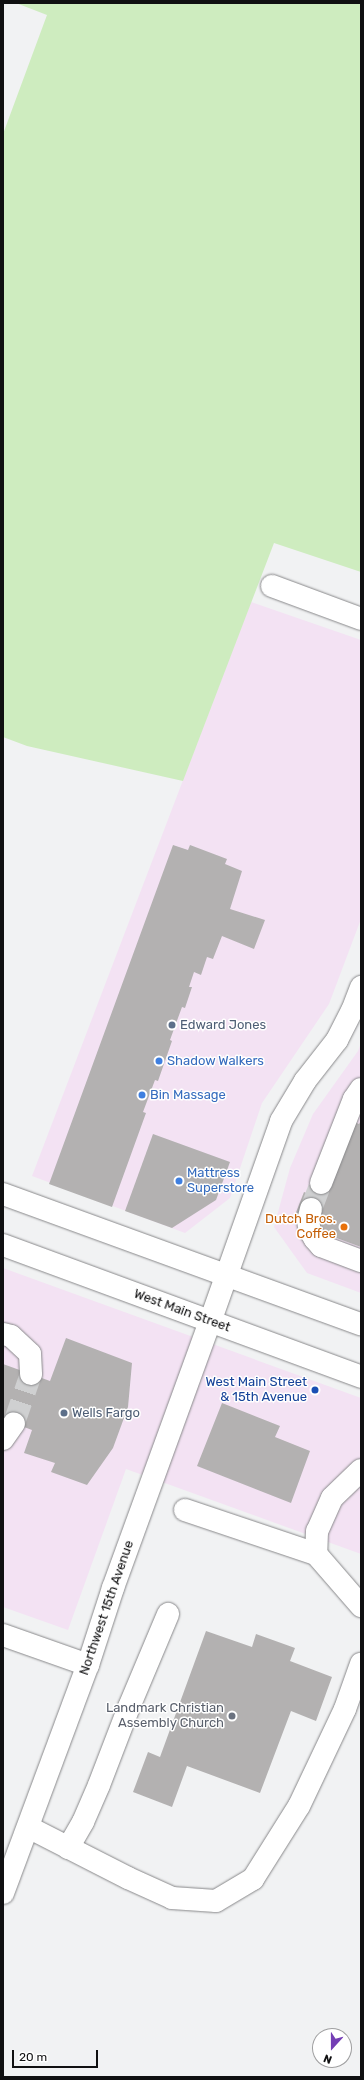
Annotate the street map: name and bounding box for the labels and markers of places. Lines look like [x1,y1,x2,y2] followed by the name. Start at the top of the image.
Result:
[180,1017,266,1033] place label: Edward Jones
[167,1020,177,1030] marker: Edward Jones
[167,1053,265,1069] place label: Shadow Walkers
[154,1056,164,1066] marker: Shadow Walkers
[150,1087,226,1103] place label: Bin Massage
[137,1090,147,1100] marker: Bin Massage
[187,1166,254,1197] place label: Mattress Superstore
[174,1176,184,1186] marker: Mattress Superstore
[265,1212,336,1243] place label: Dutch Bros. Coffee
[339,1222,349,1232] marker: Dutch Bros. Coffee
[205,1375,307,1406] place label: West Main Street & 15th Avenue
[310,1385,320,1395] marker: West Main Street & 15th Avenue
[72,1405,140,1421] place label: Wells Fargo
[59,1408,69,1418] marker: Wells Fargo
[106,1701,224,1732] place label: Landmark Christian Assembly Church
[227,1711,237,1721] marker: Landmark Christian Assembly Church

